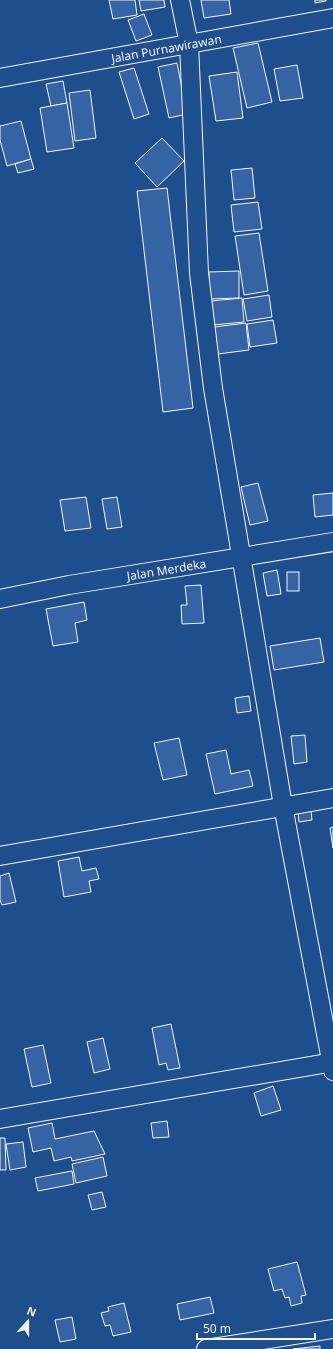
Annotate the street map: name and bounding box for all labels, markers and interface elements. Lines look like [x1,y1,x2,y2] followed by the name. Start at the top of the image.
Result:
[109,30,223,66] street label: Jalan Purnawirawan
[124,554,207,584] street label: Jalan Merdeka
[8,1301,48,1341] north arrow
[25,1303,39,1320] text: N
[197,1315,315,1341] scale bar
[203,1320,231,1337] text: 50 m

